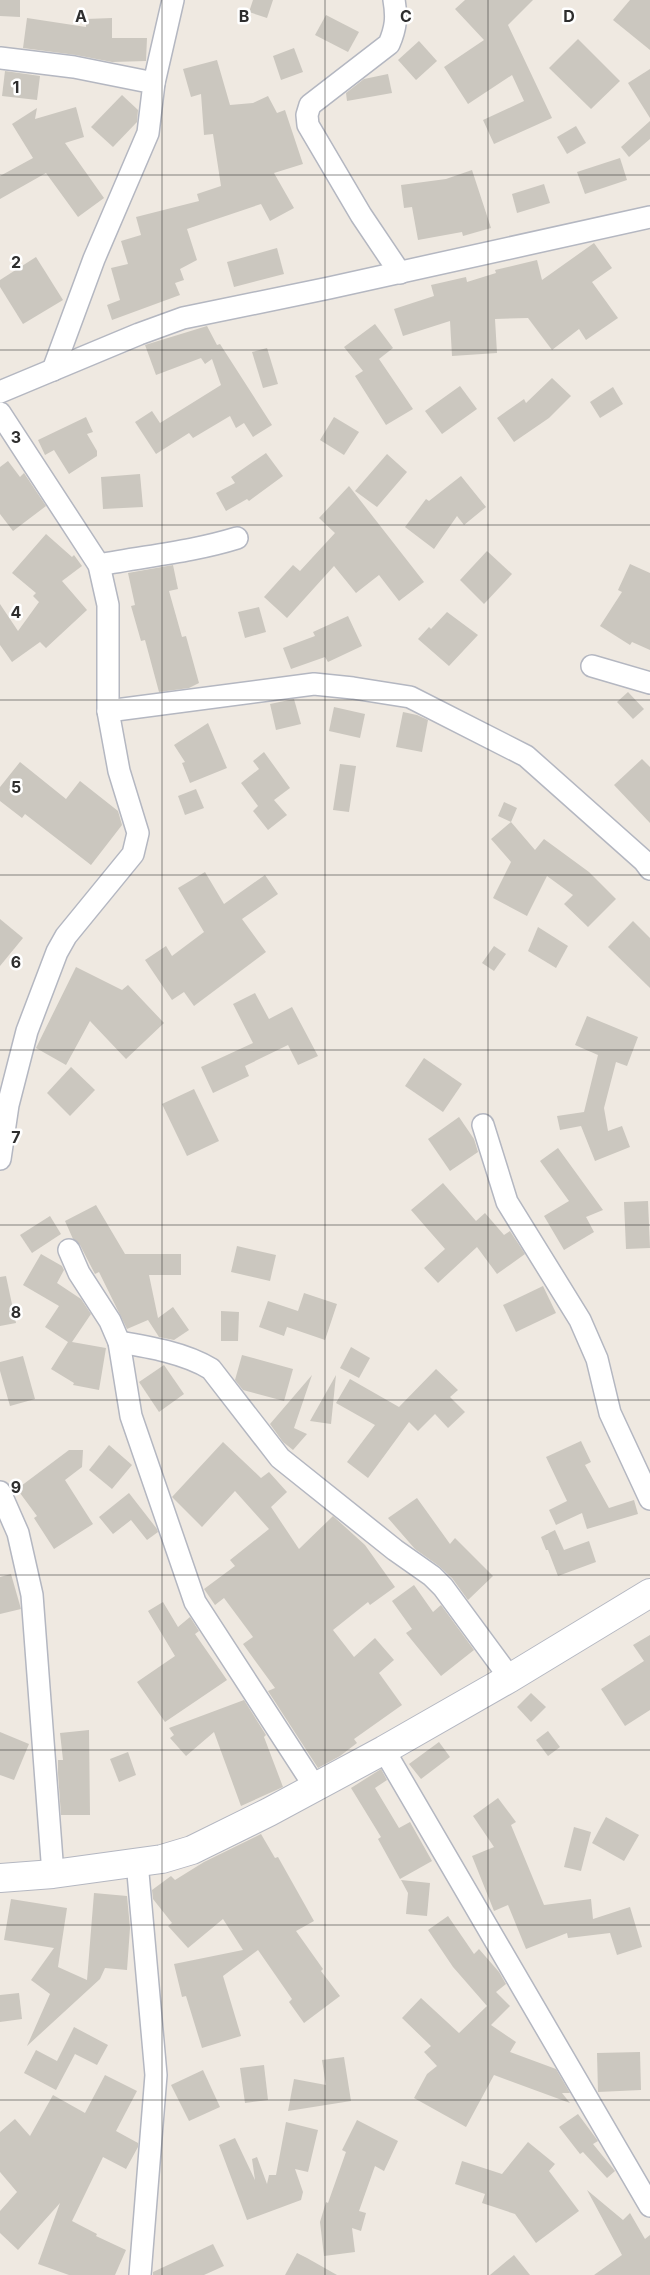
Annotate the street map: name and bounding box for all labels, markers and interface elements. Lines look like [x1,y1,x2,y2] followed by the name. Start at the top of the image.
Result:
[75,6,87,26] text: A
[239,6,249,26] text: B
[400,6,412,26] text: C
[563,6,575,26] text: D
[13,77,19,97] text: 1
[11,252,21,272] text: 2
[11,427,21,447] text: 3
[11,602,22,622] text: 4
[11,777,21,797] text: 5
[11,952,21,972] text: 6
[11,1127,21,1147] text: 7
[11,1302,21,1322] text: 8
[11,1477,21,1497] text: 9

